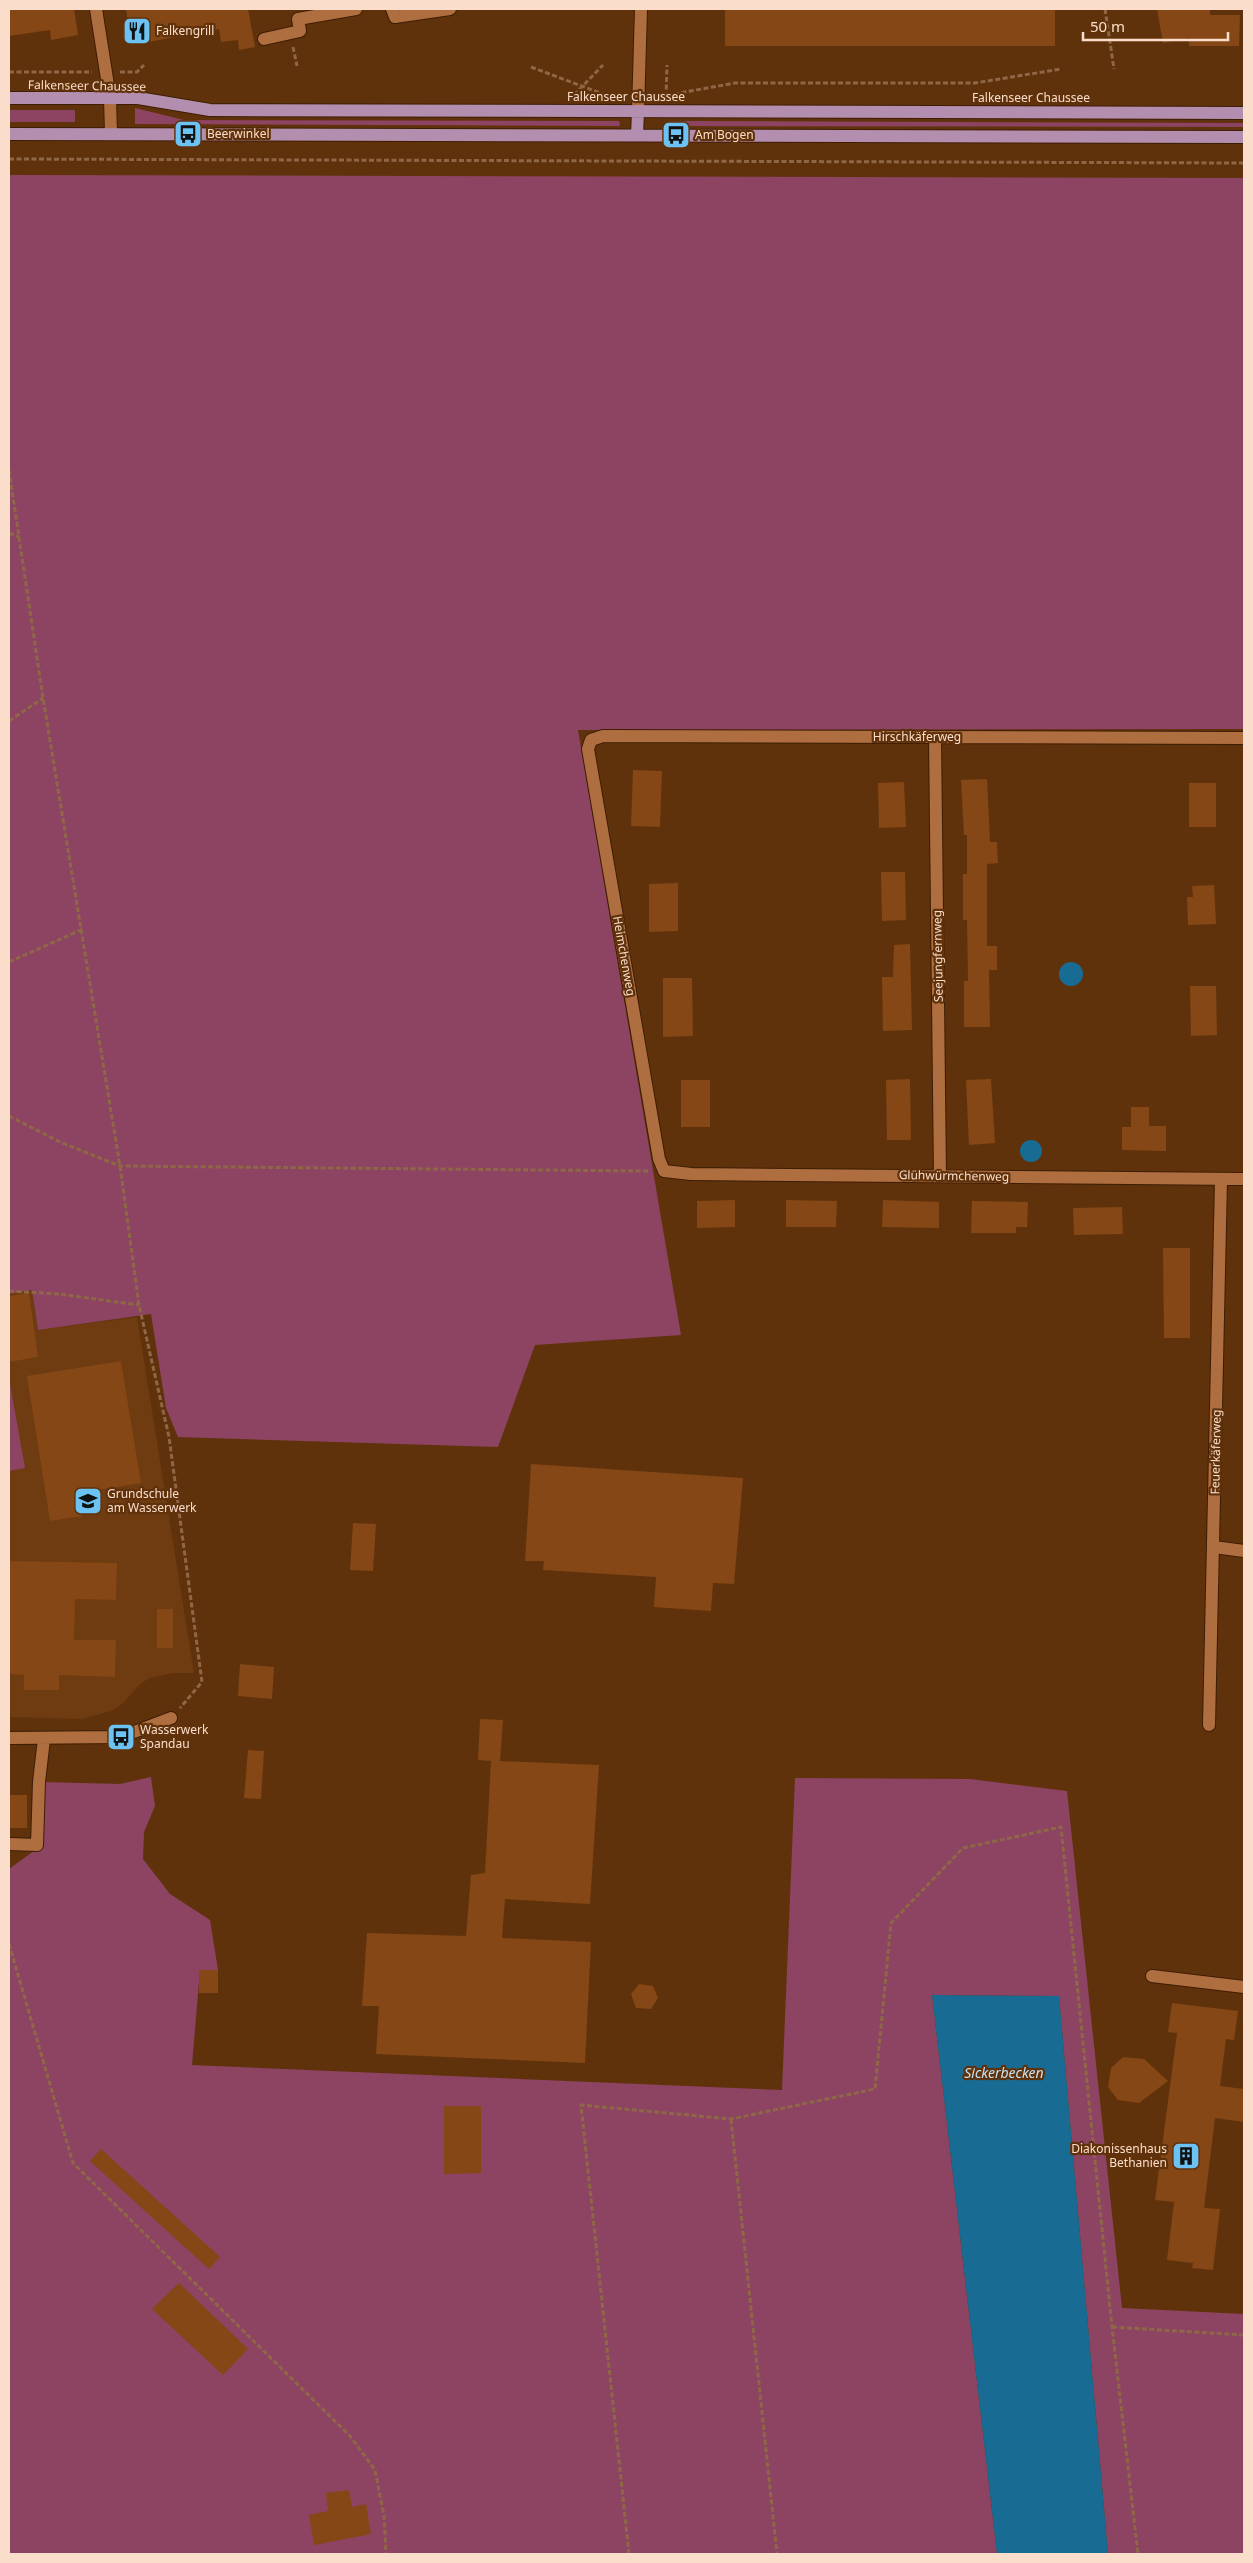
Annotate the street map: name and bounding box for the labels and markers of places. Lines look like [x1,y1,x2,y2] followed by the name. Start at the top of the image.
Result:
[122,16,152,46] restaurant icon: Falkengrill
[156,22,214,39] place label: Falkengrill
[173,119,203,149] bus stop icon: Beerwinkel
[661,120,691,150] bus stop icon: Am Bogen
[207,125,270,142] place label: Beerwinkel
[695,126,754,143] place label: Am Bogen
[107,1485,197,1516] place label: Grundschule am Wasserwerk
[73,1486,103,1516] school or university icon: Grundschule am Wasserwerk
[140,1721,209,1752] place label: Wasserwerk Spandau
[106,1722,136,1752] bus stop icon: Wasserwerk Spandau
[1071,2140,1167,2171] place label: Diakonissenhaus Bethanien
[1171,2141,1201,2171] building icon: Diakonissenhaus Bethanien

